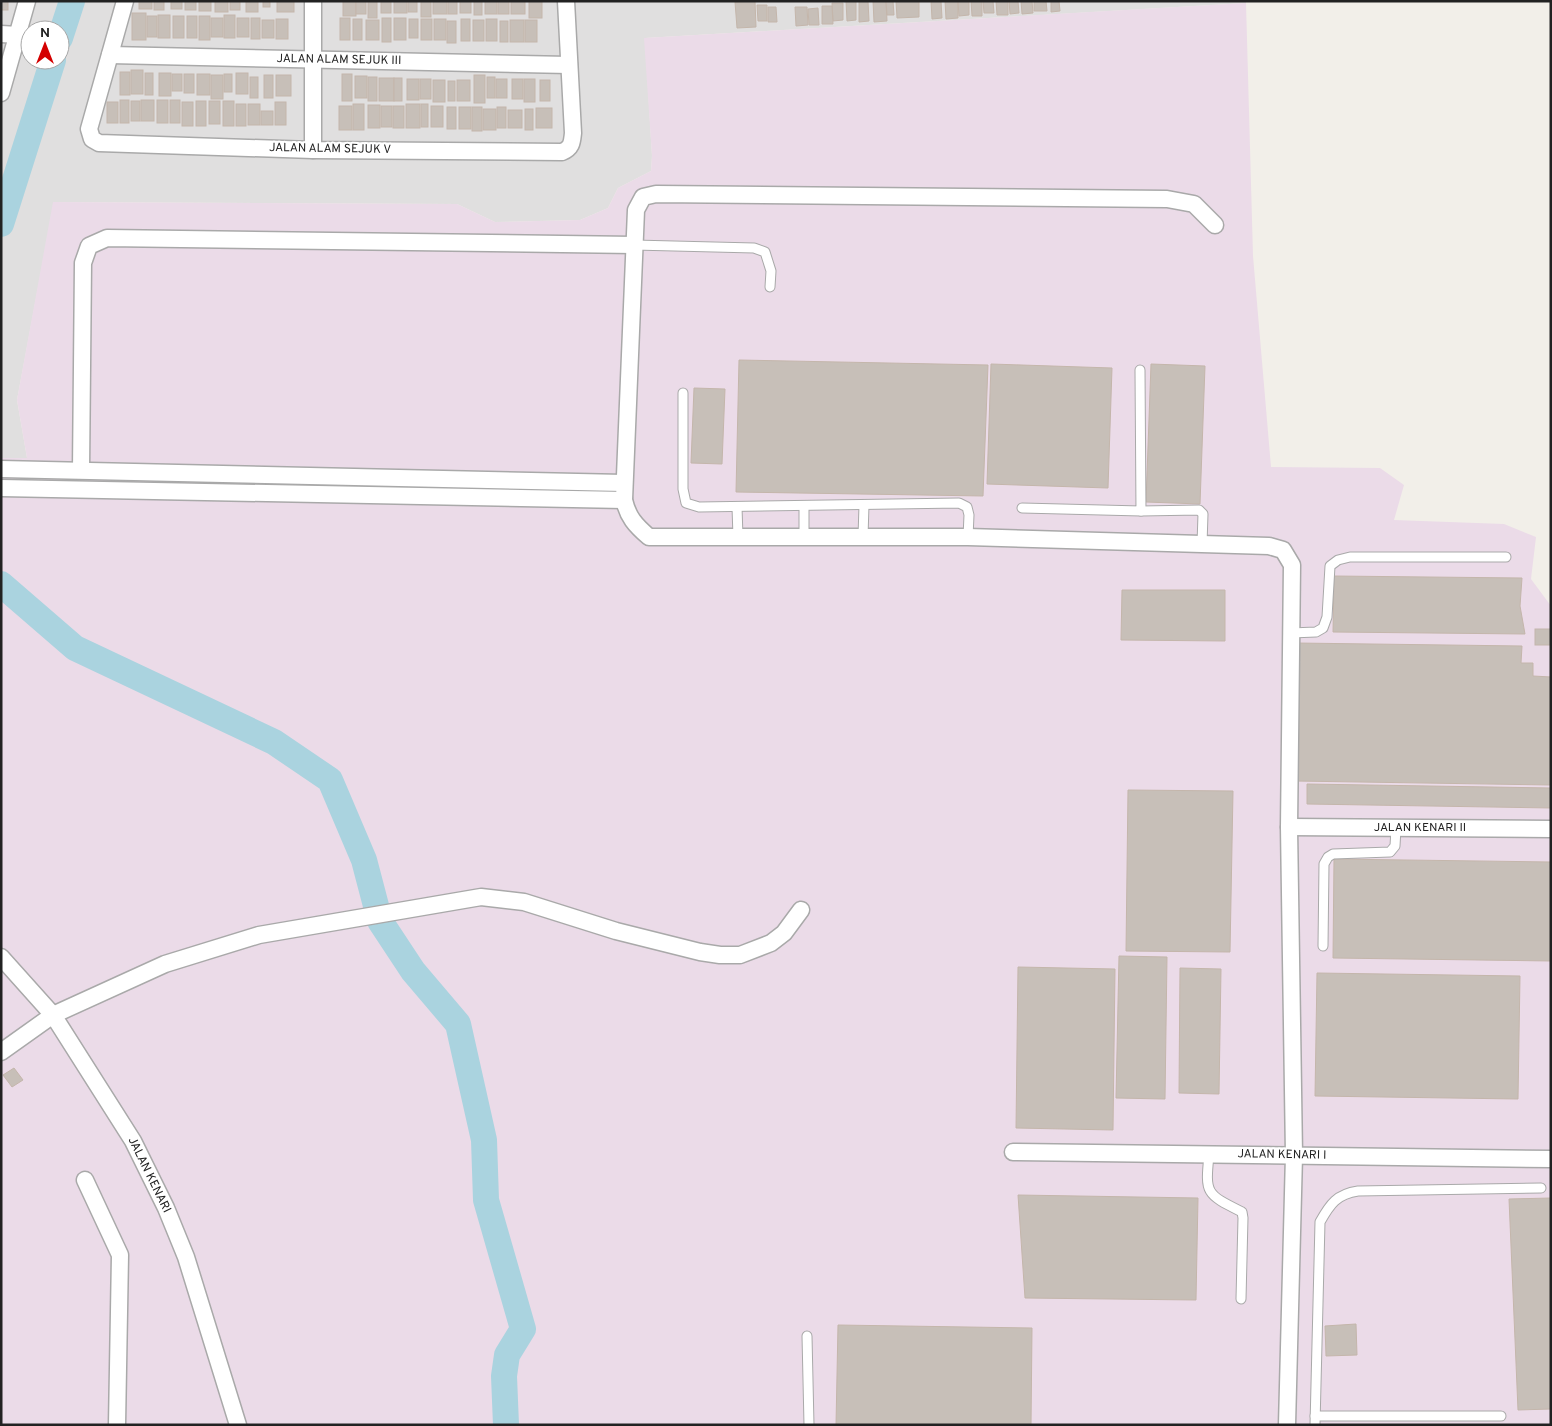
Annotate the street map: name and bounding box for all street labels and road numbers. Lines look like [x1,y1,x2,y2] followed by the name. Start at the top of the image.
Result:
[276,51,402,69] street label: JALAN ALAM SEJUK III
[269,140,391,158] street label: JALAN ALAM SEJUK V
[1374,820,1466,836] street label: JALAN KENARI II
[124,1134,174,1216] street label: JALAN KENARI
[1237,1146,1327,1164] street label: JALAN KENARI I

